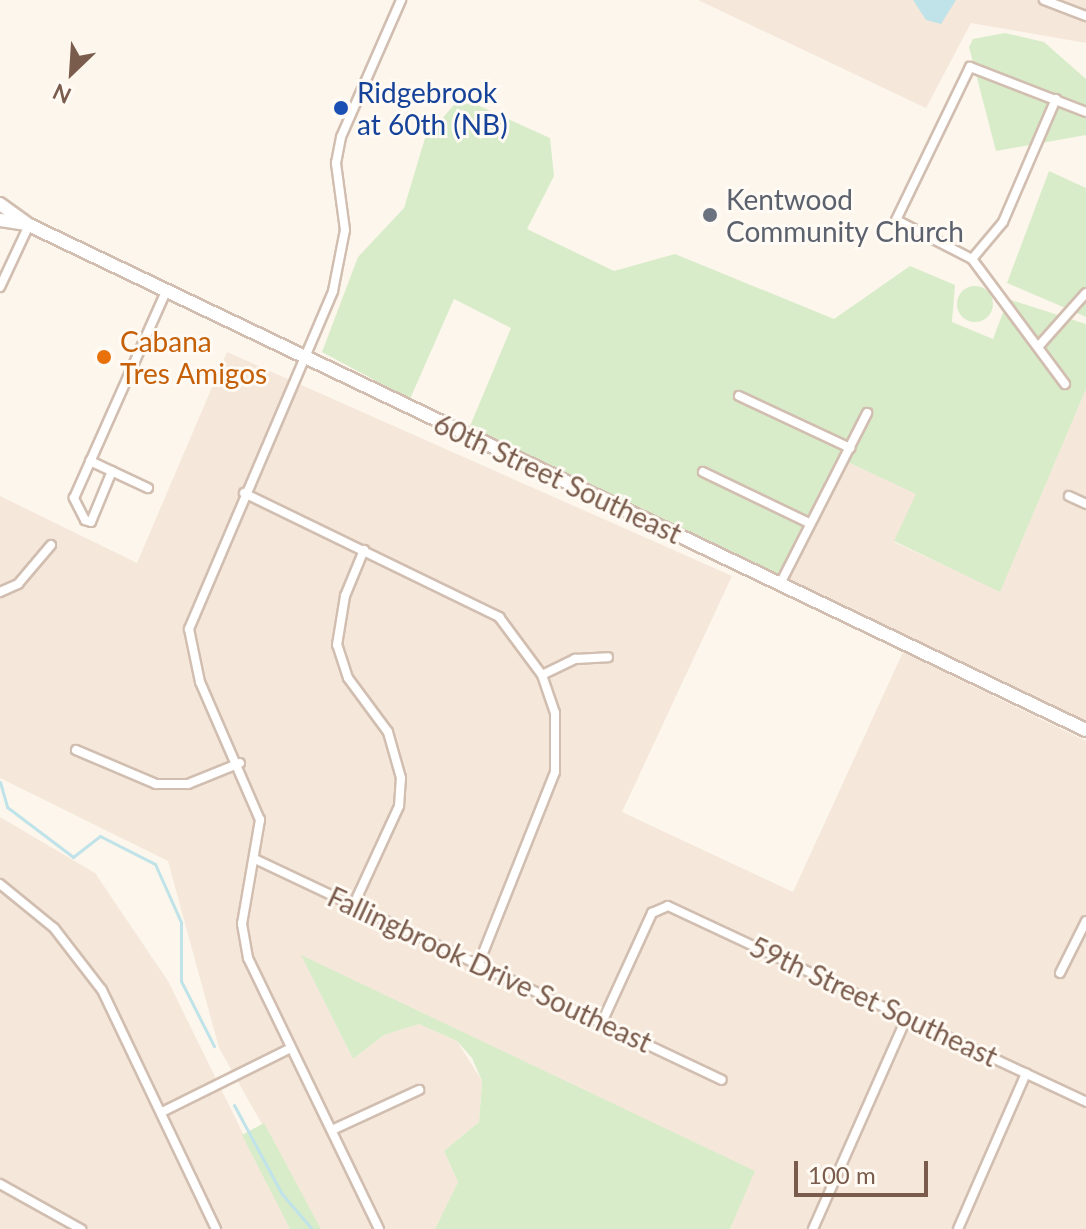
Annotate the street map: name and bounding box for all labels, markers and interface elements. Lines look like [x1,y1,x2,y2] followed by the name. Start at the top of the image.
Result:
[32,32,112,112] north arrow
[357,75,508,141] place label: Ridgebrook at 60th (NB)
[48,78,75,110] text: N
[332,99,350,117] marker: Ridgebrook at 60th (NB)
[726,182,965,248] place label: Kentwood Community Church
[701,206,719,224] marker: Kentwood Community Church
[120,324,268,390] place label: Cabana Tres Amigos
[95,348,113,366] marker: Cabana Tres Amigos
[429,406,687,550] street label: 60th Street Southeast
[323,879,657,1059] street label: Fallingbrook Drive Southeast
[745,929,1003,1073] street label: 59th Street Southeast
[798,1145,932,1195] scale bar
[808,1160,876,1189] text: 100 m

